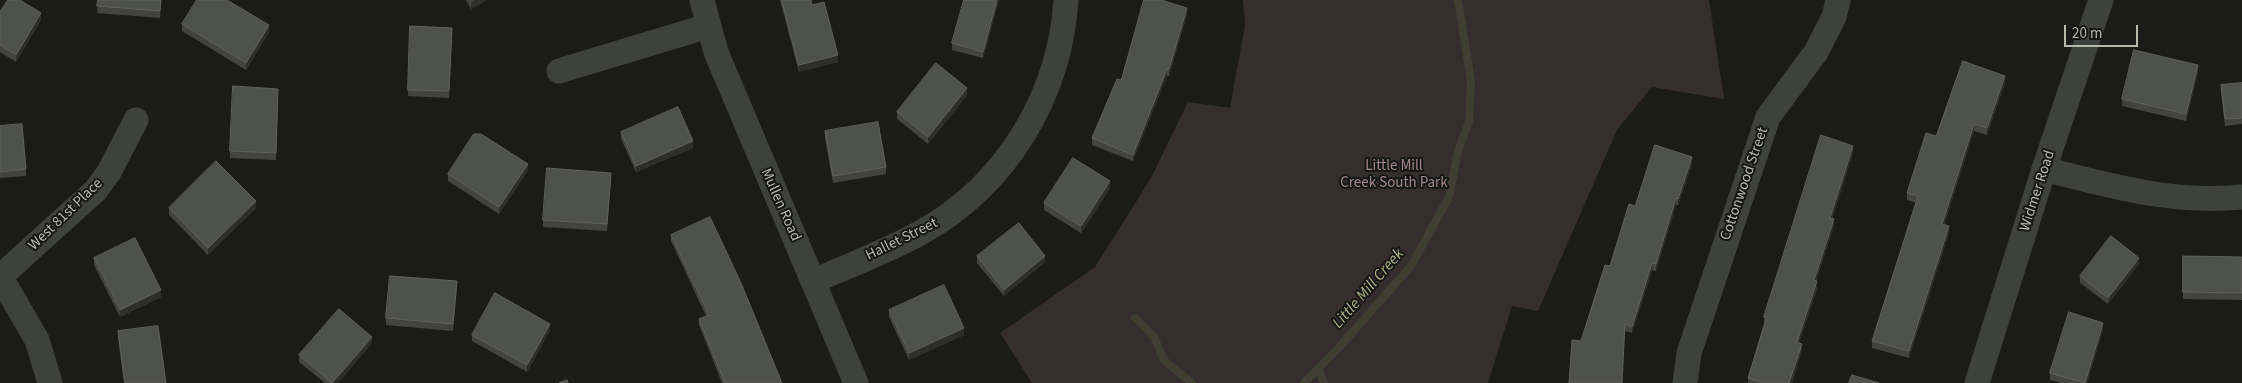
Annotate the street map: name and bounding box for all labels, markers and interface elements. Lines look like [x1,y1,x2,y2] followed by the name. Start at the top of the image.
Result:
[2067,15,2141,47] scale bar
[2072,23,2102,44] text: 20 m
[1717,125,1773,243] street label: Cottonwood Street
[2016,148,2060,234] street label: Widmer Road
[1340,158,1448,193] park label: Little Mill Creek South Park
[756,166,804,244] street label: Mullen Road
[25,175,107,255] street label: West 81st Place
[863,215,941,265] street label: Hallet Street
[1329,245,1409,333] water label: Little Mill Creek

